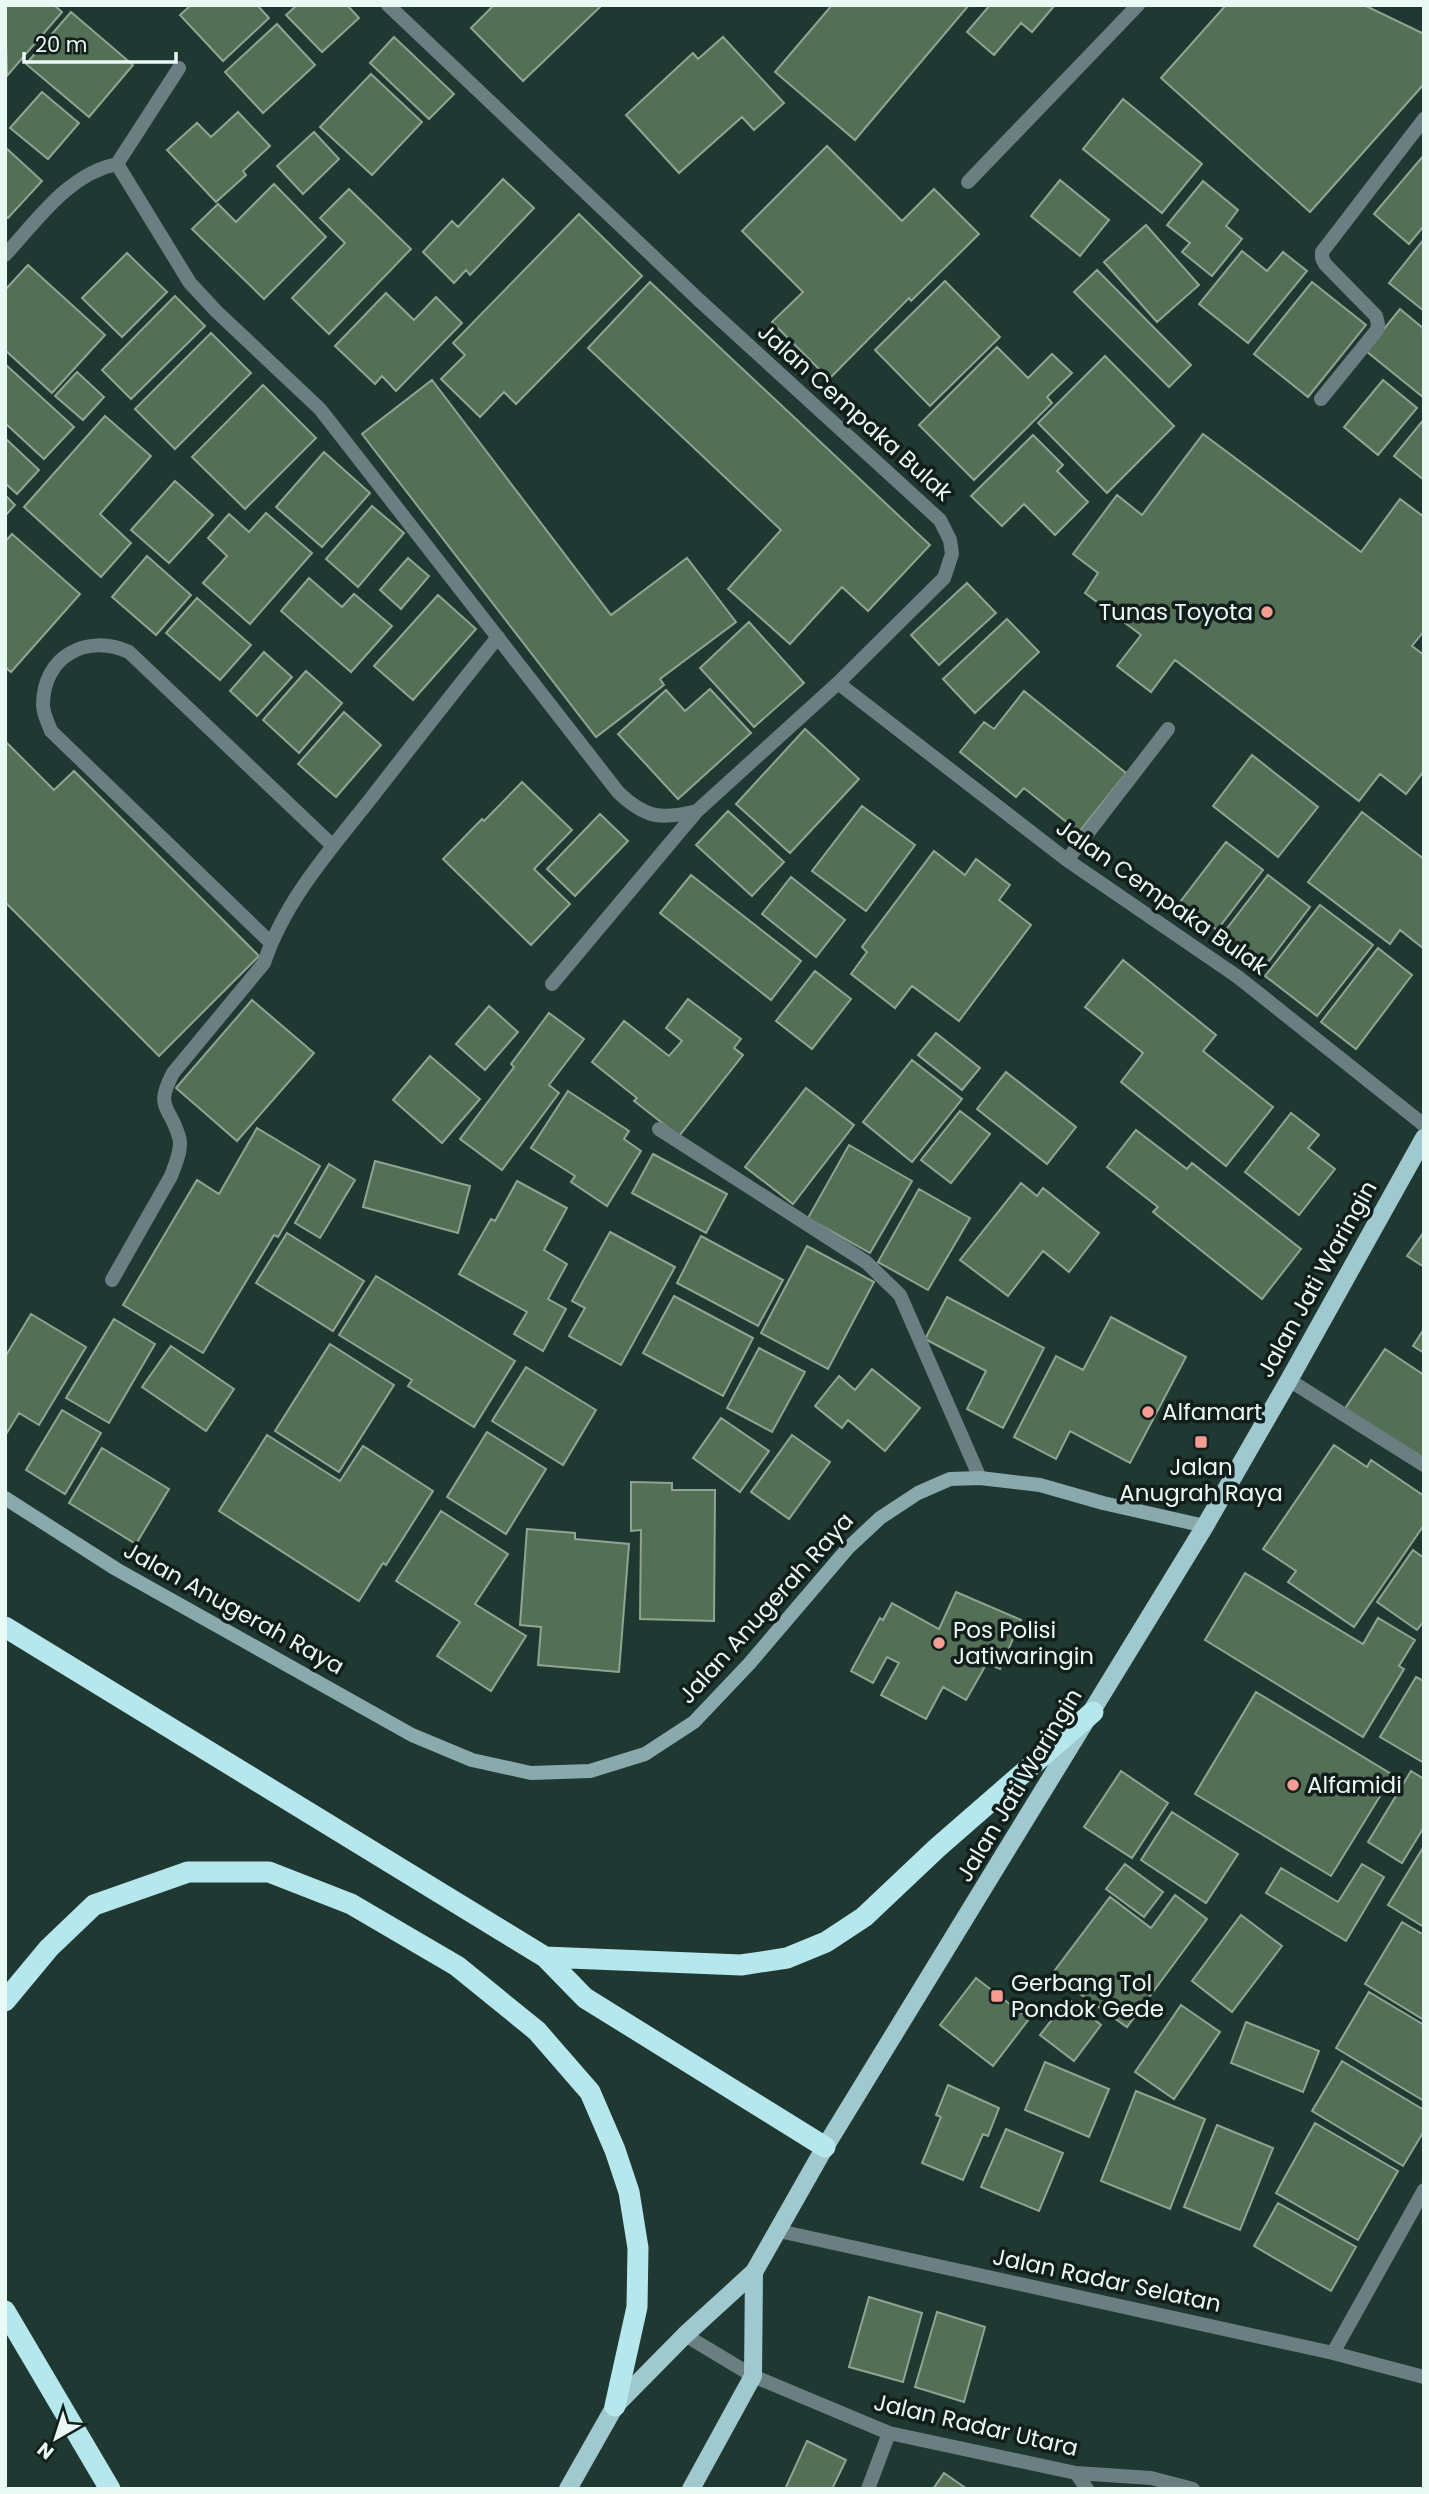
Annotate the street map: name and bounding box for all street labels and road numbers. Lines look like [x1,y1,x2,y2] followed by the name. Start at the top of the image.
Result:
[751,316,959,508] street label: Jalan Cempaka Bulak
[1050,812,1275,982] street label: Jalan Cempaka Bulak
[1250,1175,1384,1383] street label: Jalan Jati Waringin
[671,1505,861,1711] street label: Jalan Anugerah Raya
[118,1534,350,1682] street label: Jalan Anugerah Raya
[948,1682,1090,1888] street label: Jalan Jati Waringin
[990,2240,1224,2320] street label: Jalan Radar Selatan
[871,2386,1081,2464] street label: Jalan Radar Utara

